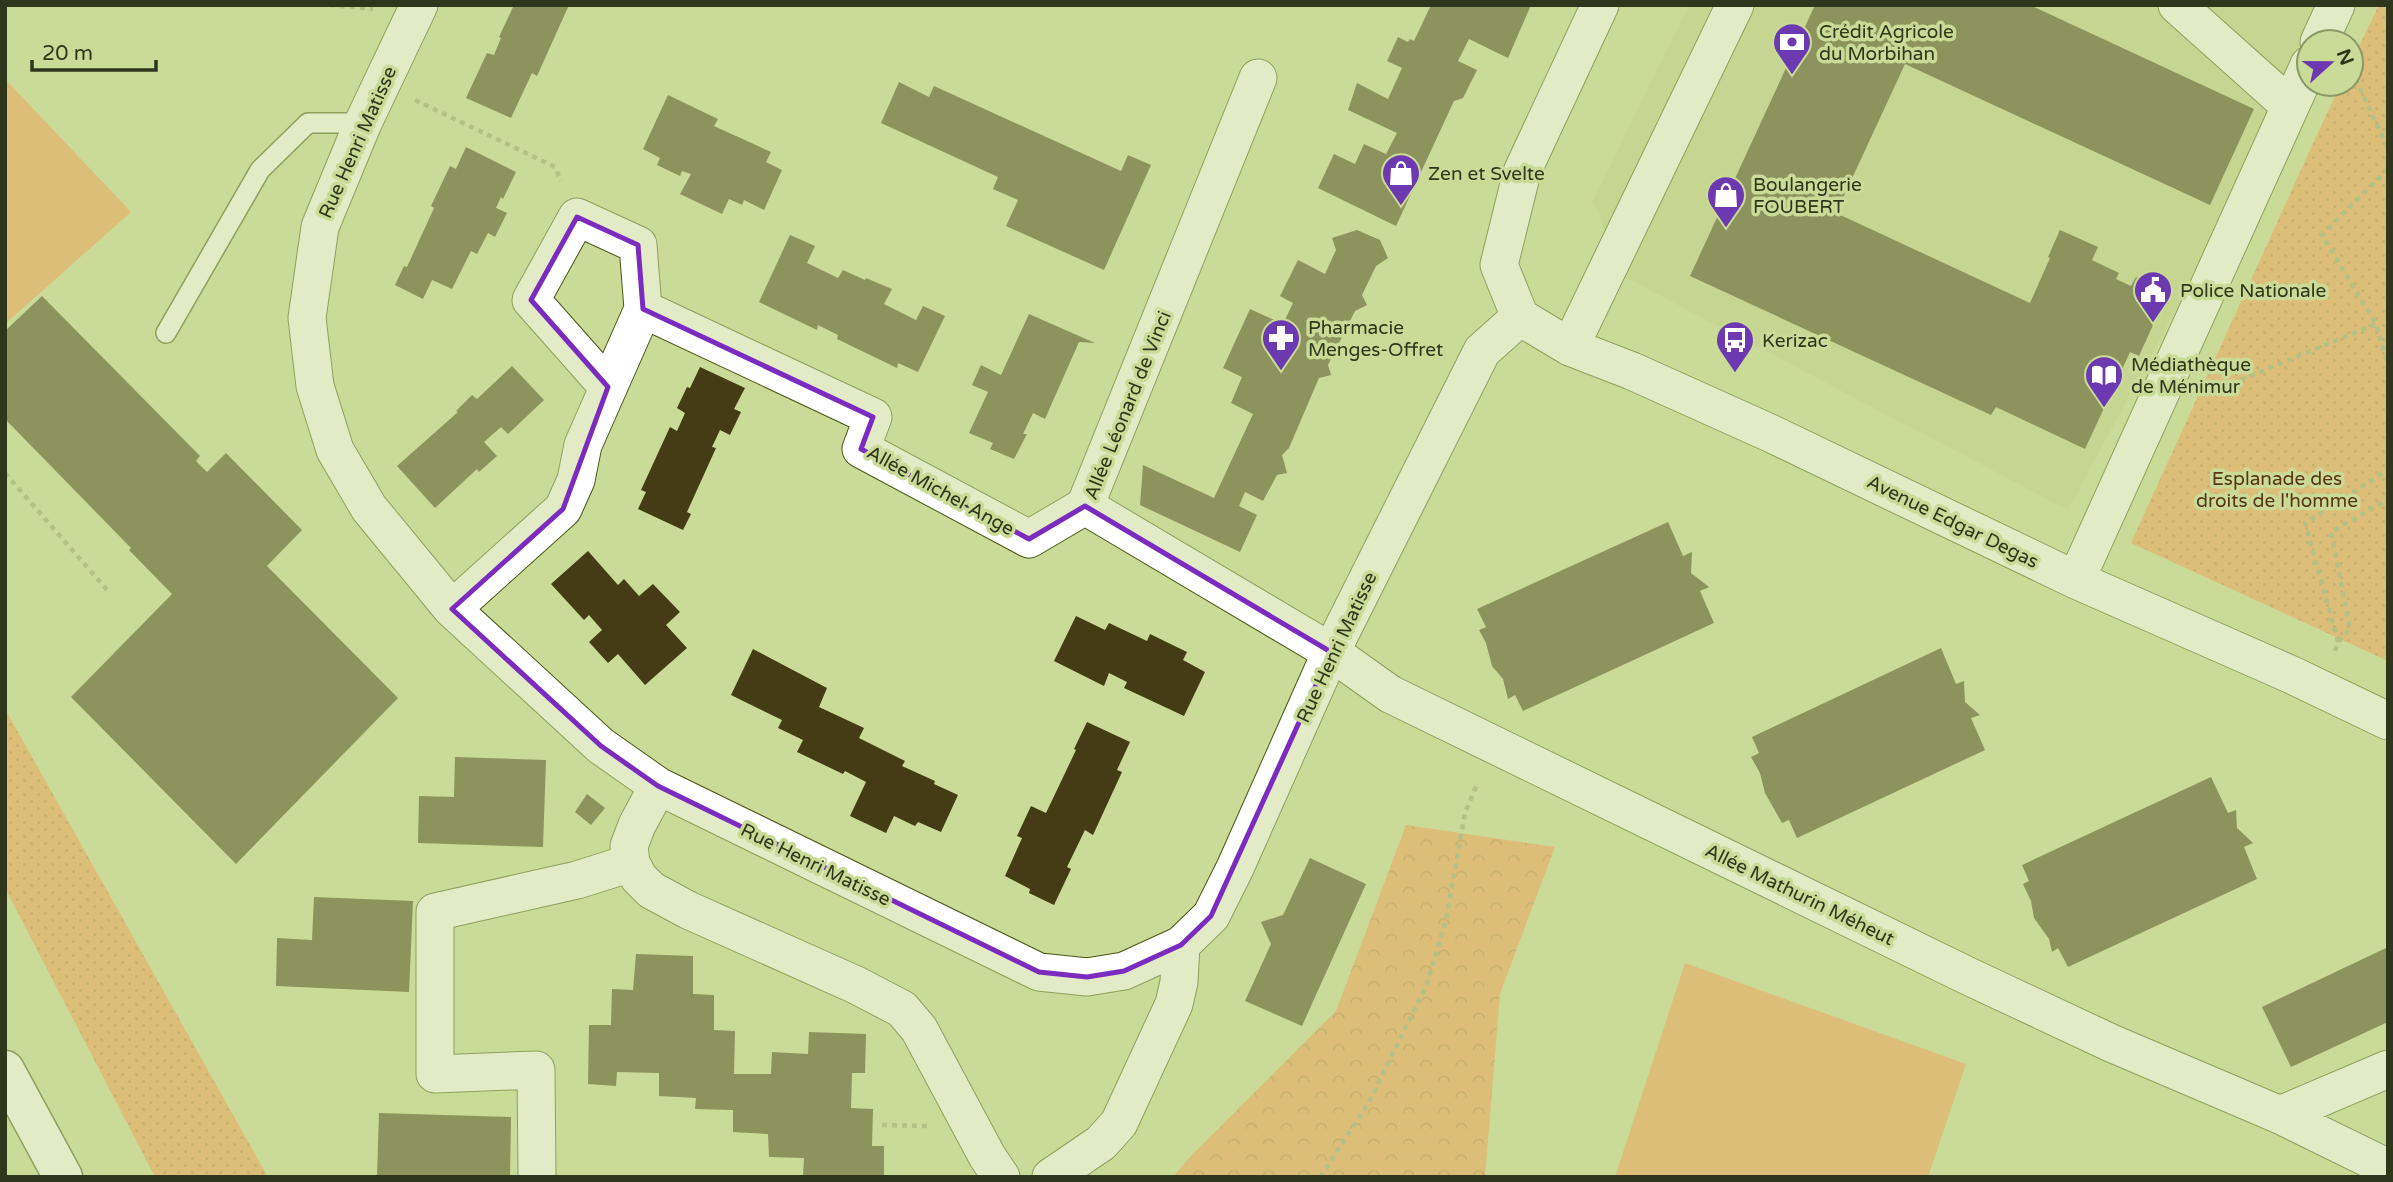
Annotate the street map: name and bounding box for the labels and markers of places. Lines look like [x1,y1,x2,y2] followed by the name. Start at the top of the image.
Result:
[1771,21,1813,76] bank icon: Crédit Agricole du Morbihan
[1819,21,1954,65] place label: Crédit Agricole du Morbihan
[1380,152,1422,207] shop icon: Zen et Svelte
[1428,163,1545,185] place label: Zen et Svelte
[1705,174,1747,229] shop icon: Boulangerie FOUBERT
[1753,174,1862,218] place label: Boulangerie FOUBERT
[2132,269,2174,324] public building icon: Police Nationale
[2180,280,2326,302] place label: Police Nationale
[1260,317,1302,372] pharmacy icon: Pharmacie Menges-Offret
[1308,317,1443,361] place label: Pharmacie Menges-Offret
[1714,319,1756,374] bus stop icon: Kerizac
[1762,330,1828,352] place label: Kerizac
[2083,354,2125,409] library icon: Médiathèque de Ménimur
[2131,354,2251,398] place label: Médiathèque de Ménimur

